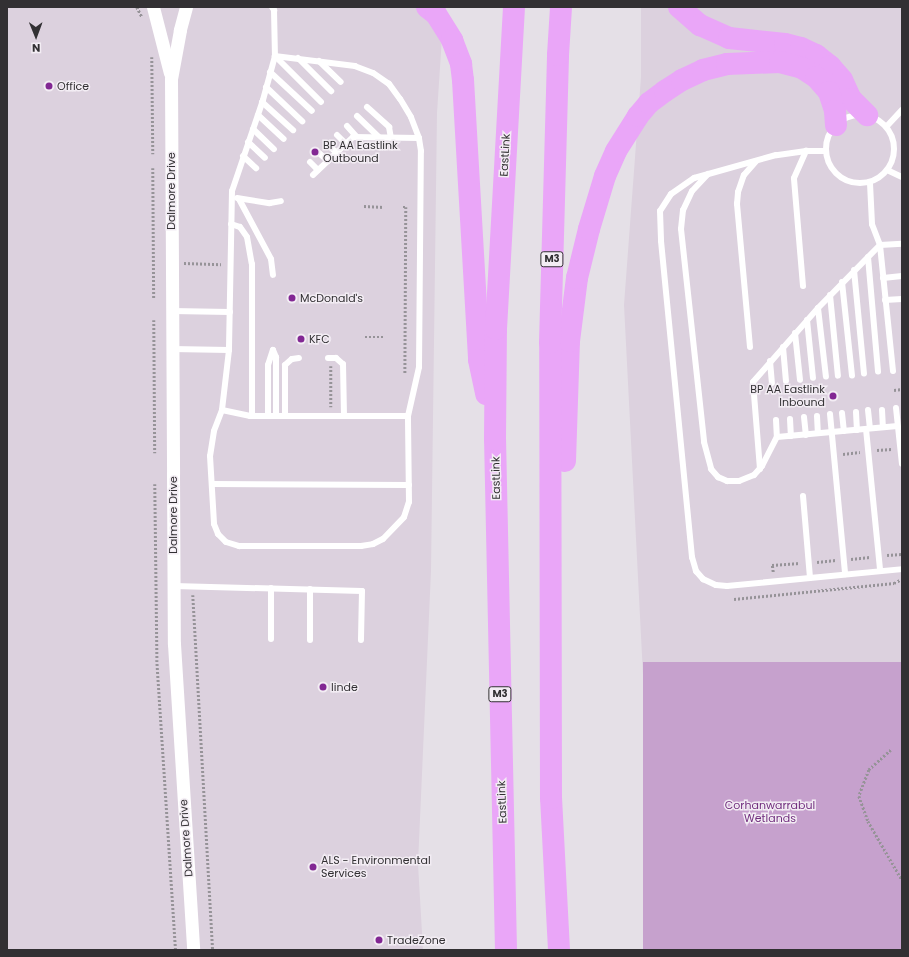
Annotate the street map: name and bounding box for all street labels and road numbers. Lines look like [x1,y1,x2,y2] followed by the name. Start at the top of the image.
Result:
[497,133,513,177] street label: EastLink
[164,152,178,230] street label: Dalmore Drive
[540,251,564,267] road number: M3
[489,456,503,500] street label: EastLink
[166,476,180,554] street label: Dalmore Drive
[488,686,512,702] road number: M3
[495,780,509,824] street label: EastLink
[177,799,195,877] street label: Dalmore Drive

